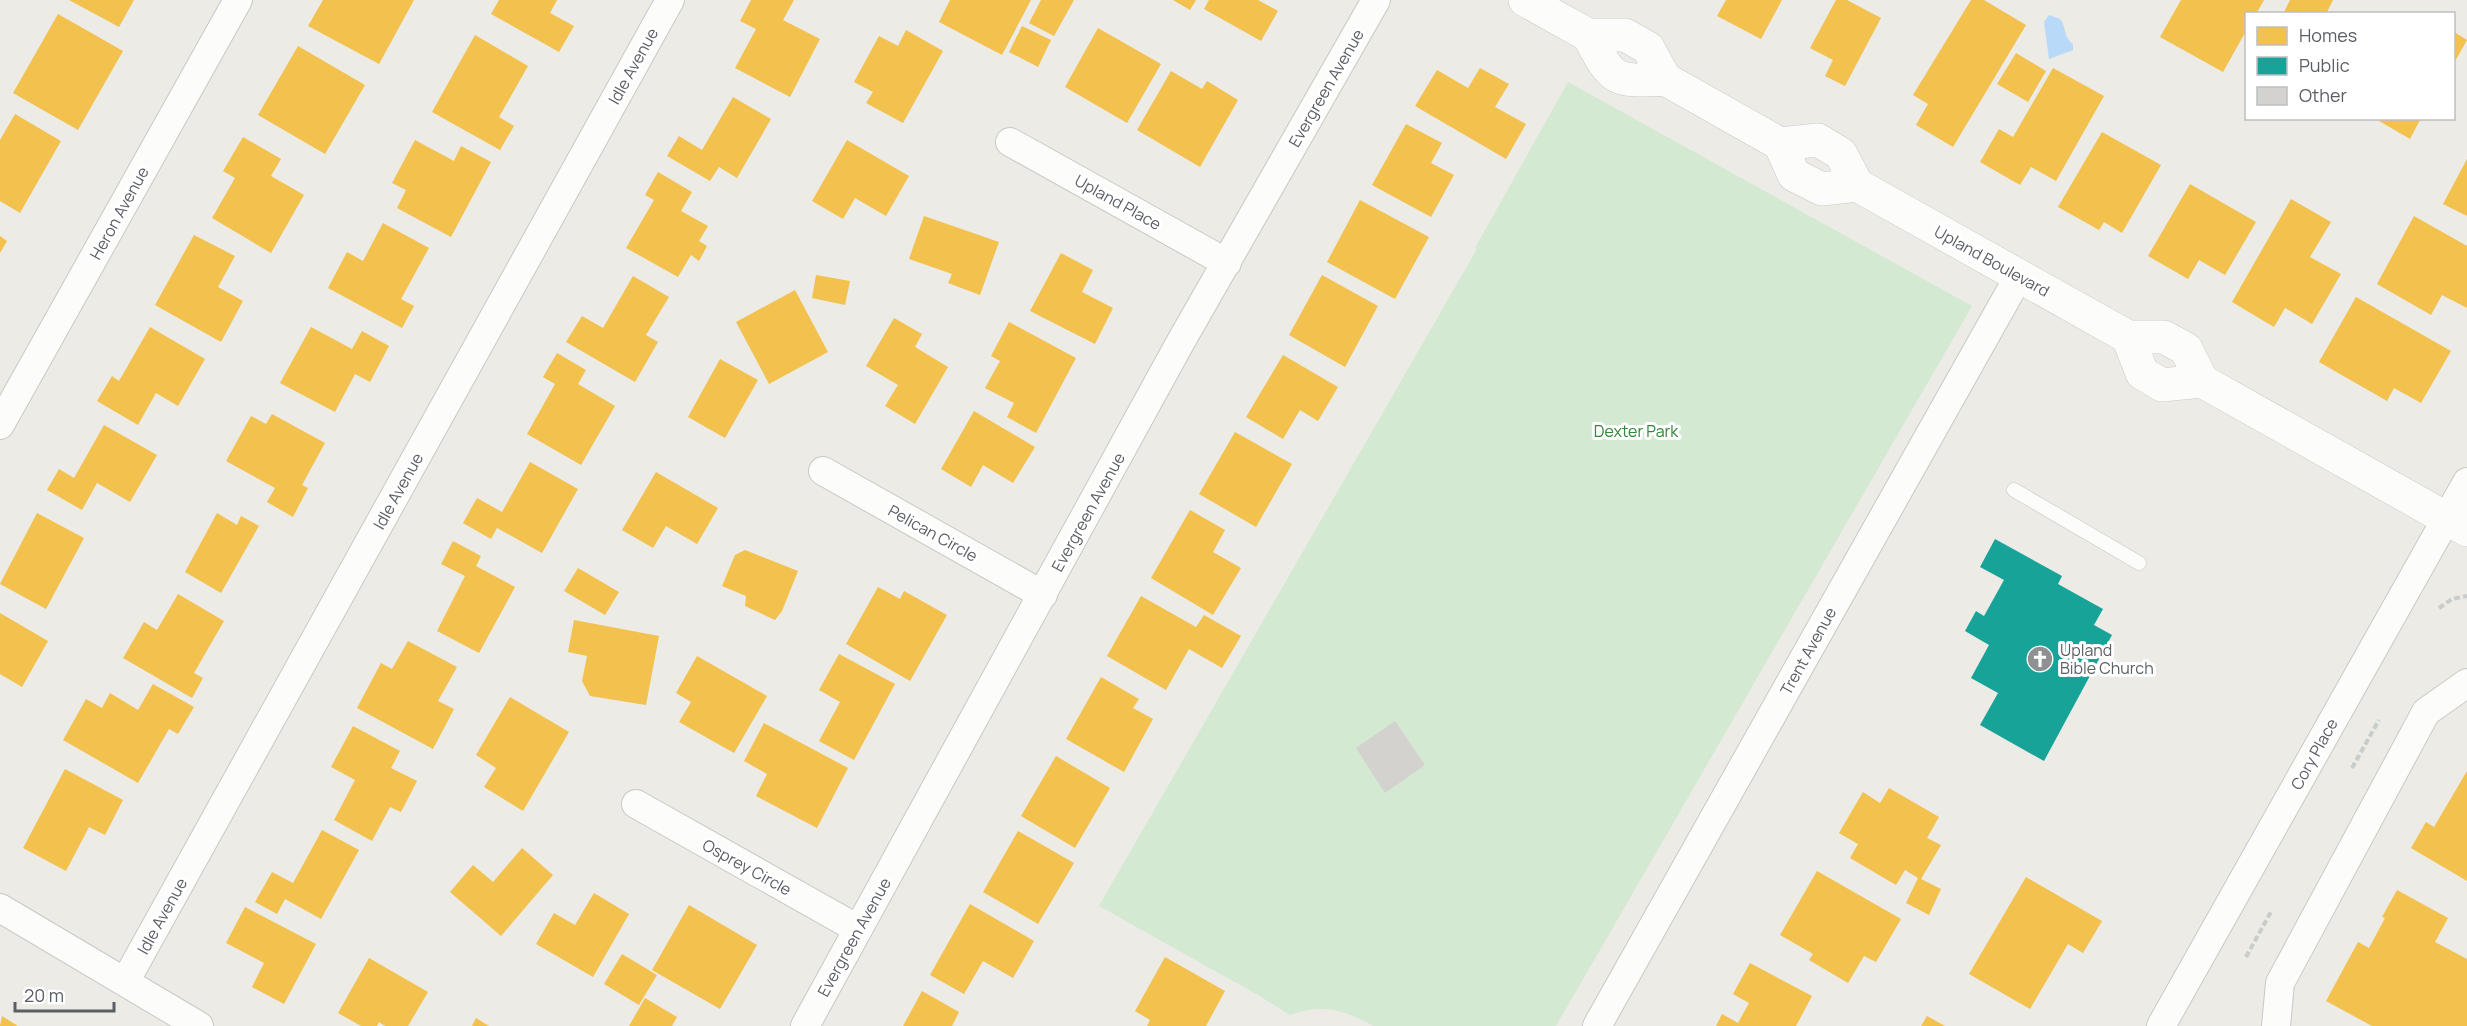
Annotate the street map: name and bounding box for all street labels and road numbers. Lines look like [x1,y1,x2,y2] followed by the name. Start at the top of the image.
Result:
[603,24,663,108] street label: Idle Avenue
[1283,25,1369,151] street label: Evergreen Avenue
[84,163,154,263] street label: Heron Avenue
[1071,169,1165,235] street label: Upland Place
[1930,220,2054,302] street label: Upland Boulevard
[368,449,428,533] street label: Idle Avenue
[1046,449,1130,575] street label: Evergreen Avenue
[884,499,982,567] street label: Pelican Circle
[1775,603,1841,699] street label: Trent Avenue
[2285,714,2343,794] street label: Cory Place
[699,834,795,900] street label: Osprey Circle
[132,874,192,958] street label: Idle Avenue
[812,874,896,1000] street label: Evergreen Avenue

